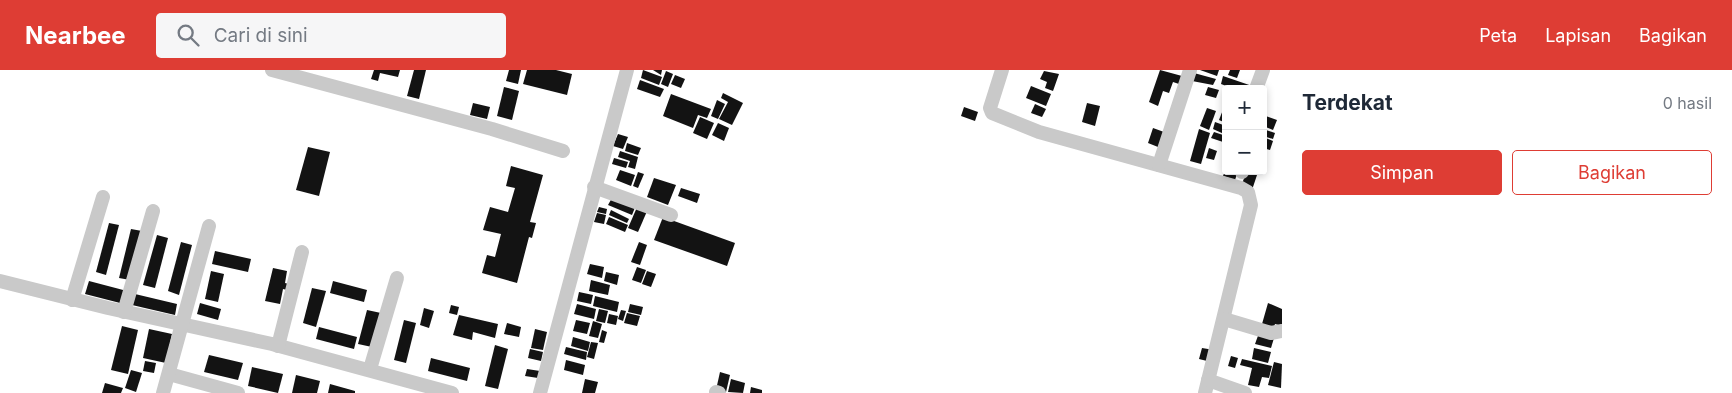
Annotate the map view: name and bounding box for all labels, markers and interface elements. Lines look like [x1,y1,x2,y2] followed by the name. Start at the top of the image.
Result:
[156,13,506,58] search box
[25,21,126,50] text: Nearbee
[174,21,202,49] icon: search
[214,24,308,47] text: Cari di sini
[1479,25,1517,46] text: Peta
[1545,25,1611,46] text: Lapisan
[1639,25,1707,46] text: Bagikan
[1222,85,1267,175] map controls
[1222,85,1267,130] button: +
[1302,90,1393,115] text: Terdekat
[1663,93,1712,113] text: 0 hasil
[1222,130,1267,175] button: −
[1302,150,1502,195] button: Simpan
[1512,150,1712,195] button: Bagikan

